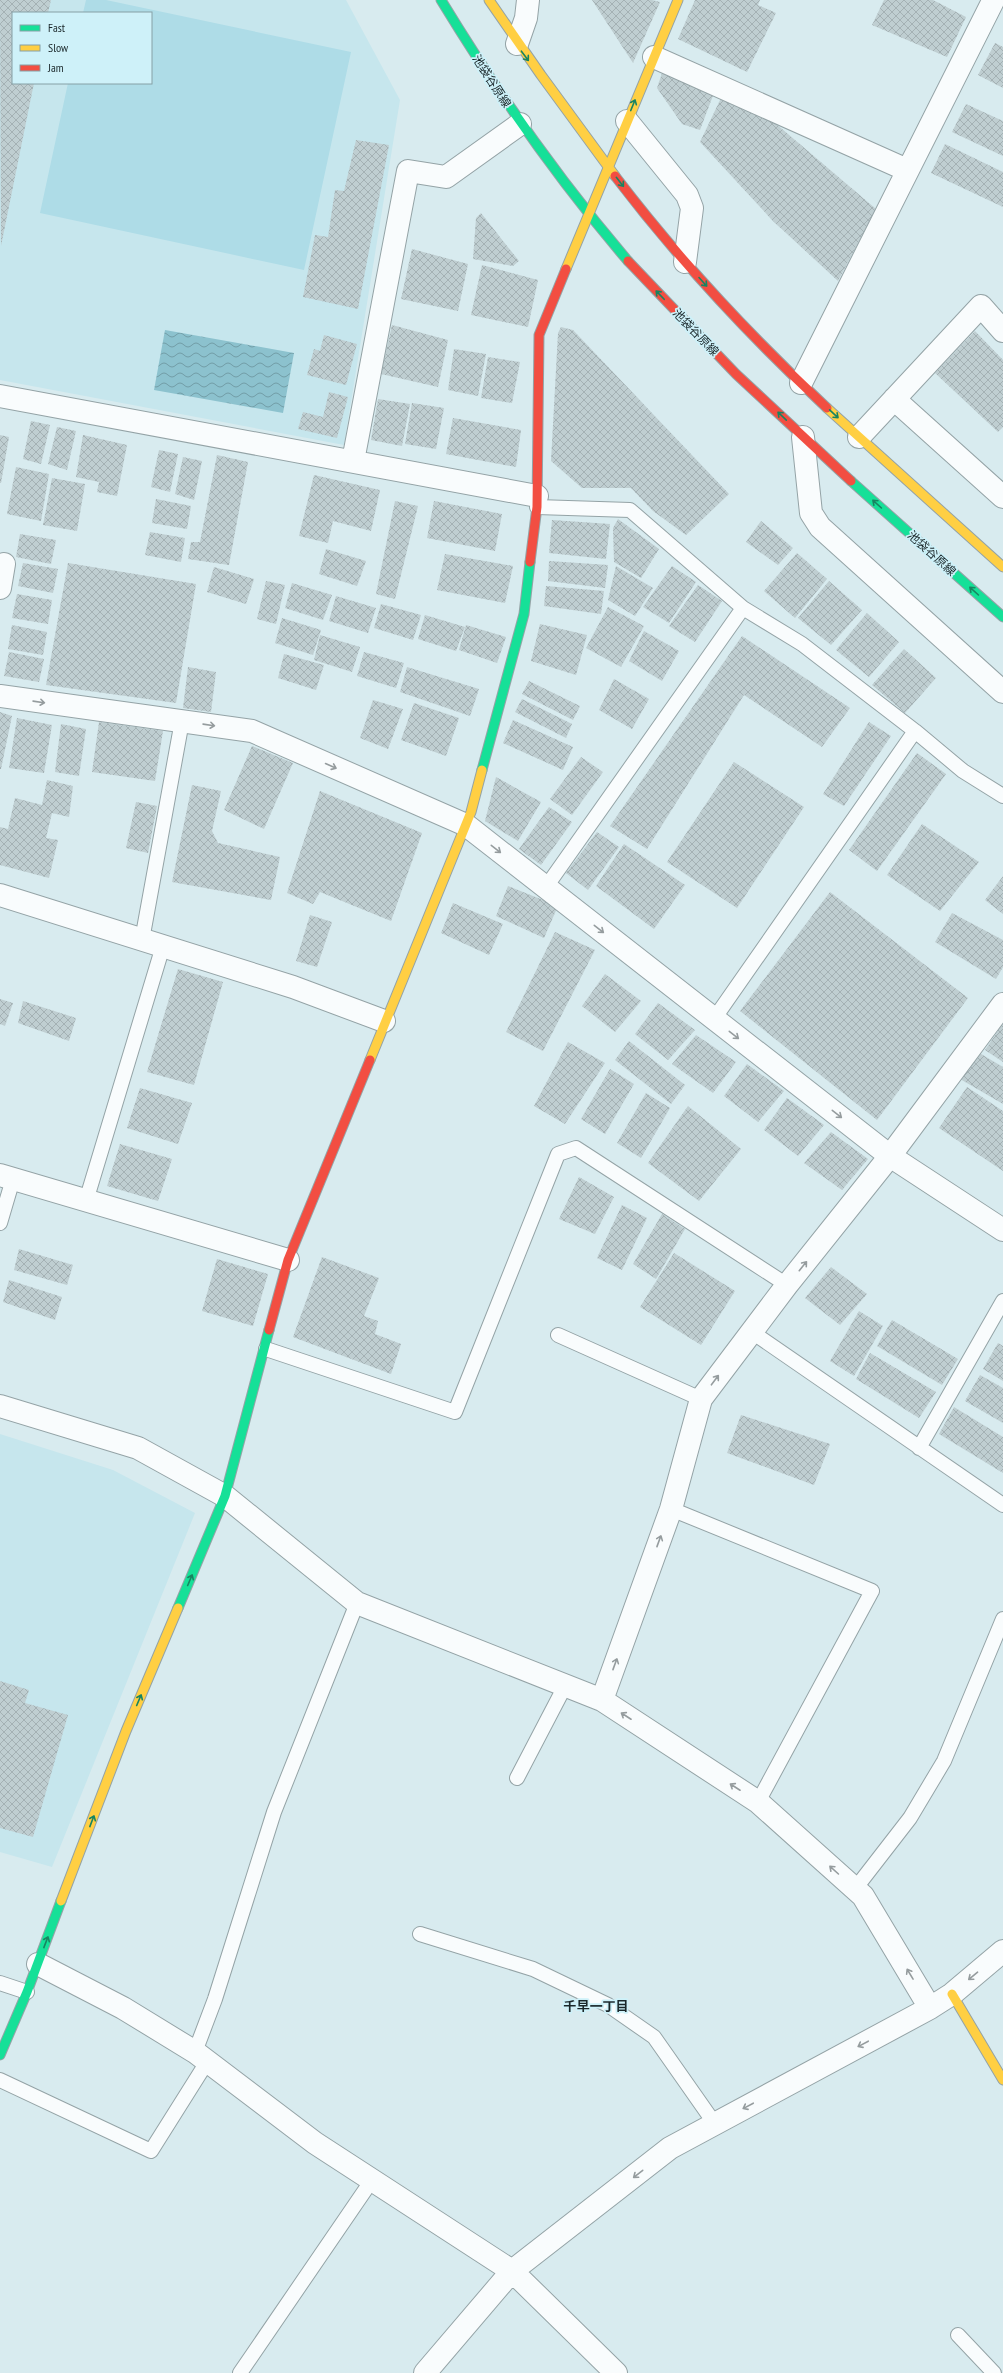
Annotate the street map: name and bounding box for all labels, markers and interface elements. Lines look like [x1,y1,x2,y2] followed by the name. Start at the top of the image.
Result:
[12,12,152,84] legend
[48,20,66,35] text: Fast
[48,40,69,55] text: Slow
[521,50,530,61] one-way arrow
[469,52,515,110] street label: 池袋谷原線
[47,60,64,75] text: Jam
[630,100,638,112] one-way arrow
[616,177,624,188] one-way arrow
[699,277,708,287] one-way arrow
[656,290,665,300] one-way arrow
[670,305,722,359] street label: 池袋谷原線
[829,409,839,418] one-way arrow
[777,412,787,421] one-way arrow
[872,500,883,509] one-way arrow
[905,527,959,579] street label: 池袋谷原線
[969,587,979,596] one-way arrow
[32,698,45,705] one-way arrow
[202,721,215,729] one-way arrow
[325,762,337,770] one-way arrow
[491,844,502,853] one-way arrow
[593,924,604,933] one-way arrow
[729,1030,740,1039] one-way arrow
[831,1110,842,1119] one-way arrow
[798,1260,807,1271] one-way arrow
[711,1375,719,1386] one-way arrow
[656,1536,664,1548] one-way arrow
[187,1574,194,1586] one-way arrow
[612,1658,620,1670] one-way arrow
[136,1694,144,1706] one-way arrow
[621,1712,632,1720] one-way arrow
[729,1783,740,1791] one-way arrow
[88,1815,96,1827] one-way arrow
[829,1866,839,1875] one-way arrow
[42,1937,50,1949] one-way arrow
[905,1968,913,1980] one-way arrow
[968,1972,978,1981] one-way arrow
[563,1998,629,2015] district label: 千早一丁目
[857,2041,869,2049] one-way arrow
[743,2103,755,2110] one-way arrow
[632,2169,643,2178] one-way arrow

